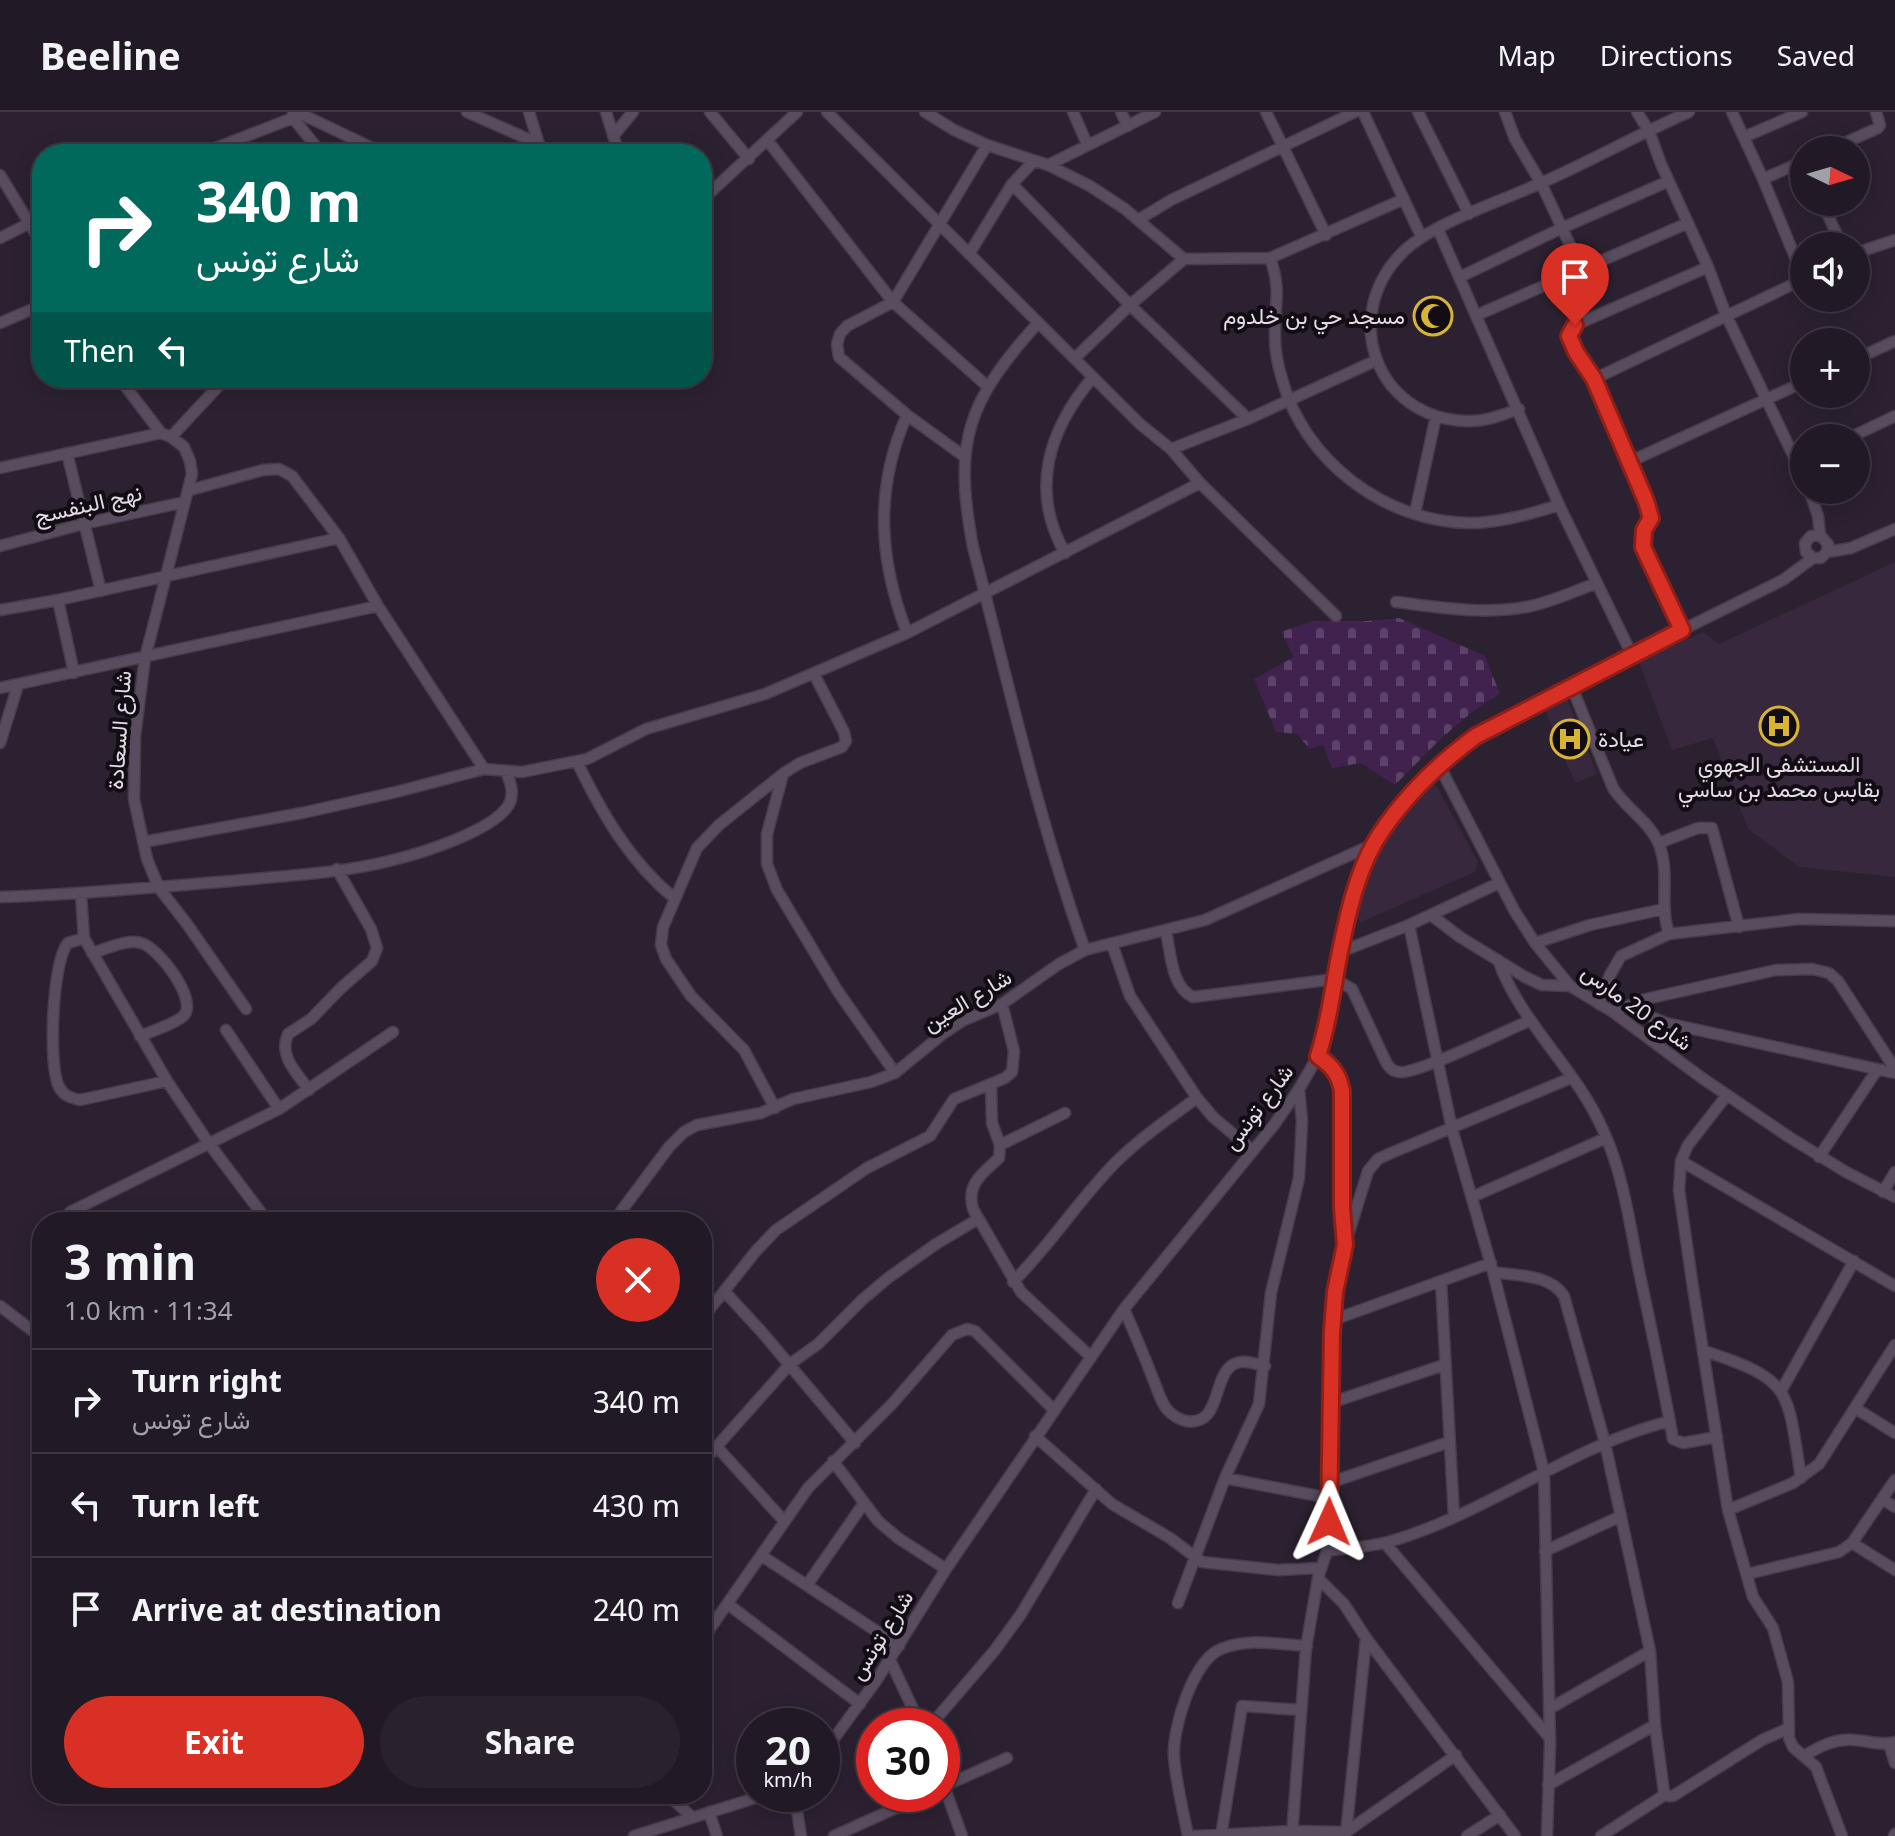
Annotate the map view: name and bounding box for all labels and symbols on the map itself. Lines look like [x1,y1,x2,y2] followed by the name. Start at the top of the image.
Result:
[1790,136,1870,216] north arrow
[1541,243,1609,325] pin
[1412,295,1454,337] mosque icon: مسجد حي بن خلدوم
[1223,300,1405,335] place label: مسجد حي بن خلدوم
[31,476,145,531] street label: نهج البنفسج
[99,669,138,790] street label: شارع السعادة
[1758,705,1800,747] hospital icon: المستشفى الجهوي بقابس محمد بن ساسي
[1549,718,1591,760] hospital icon: عيادة
[1598,723,1644,753] place label: عيادة
[1678,748,1880,808] place label: المستشفى الجهوي بقابس محمد بن ساسي
[1576,956,1699,1057] street label: شارع 20 مارس
[916,961,1017,1038] street label: شارع العين
[1215,1057,1300,1156] street label: شارع تونس
[1287,1480,1371,1564] position arrow
[841,1584,920,1685] street label: شارع تونس
[856,1708,960,1812] speed limit sign: 30

